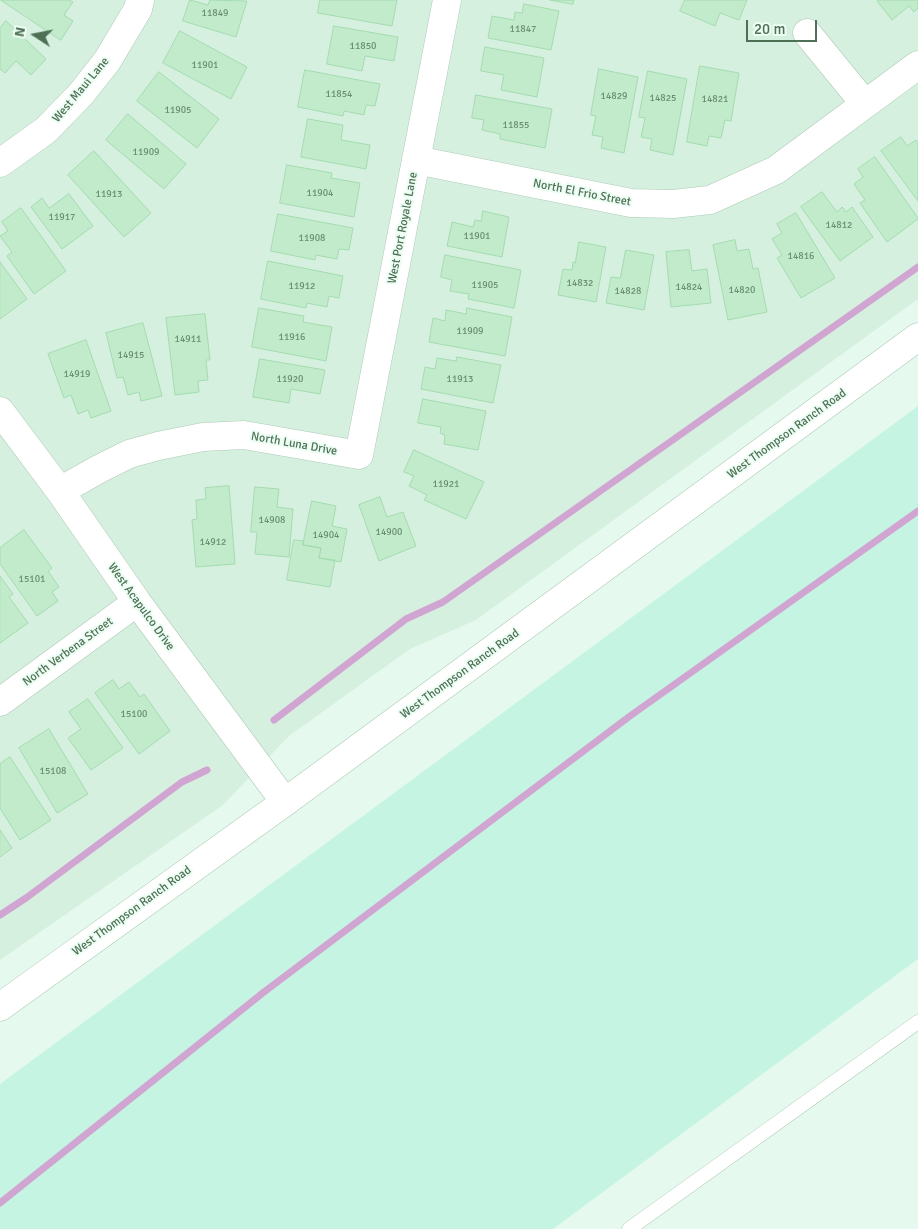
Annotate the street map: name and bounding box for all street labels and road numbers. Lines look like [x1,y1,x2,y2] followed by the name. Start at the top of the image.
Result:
[50,54,112,126] street label: West Maui Lane
[385,171,421,285] street label: West Port Royale Lane
[532,176,632,210] street label: North El Frio Street
[725,386,849,482] street label: West Thompson Ranch Road
[250,429,338,459] street label: North Luna Drive
[104,561,178,653] street label: West Acapulco Drive
[20,614,116,690] street label: North Verbena Street
[398,626,522,722] street label: West Thompson Ranch Road
[70,863,194,959] street label: West Thompson Ranch Road

